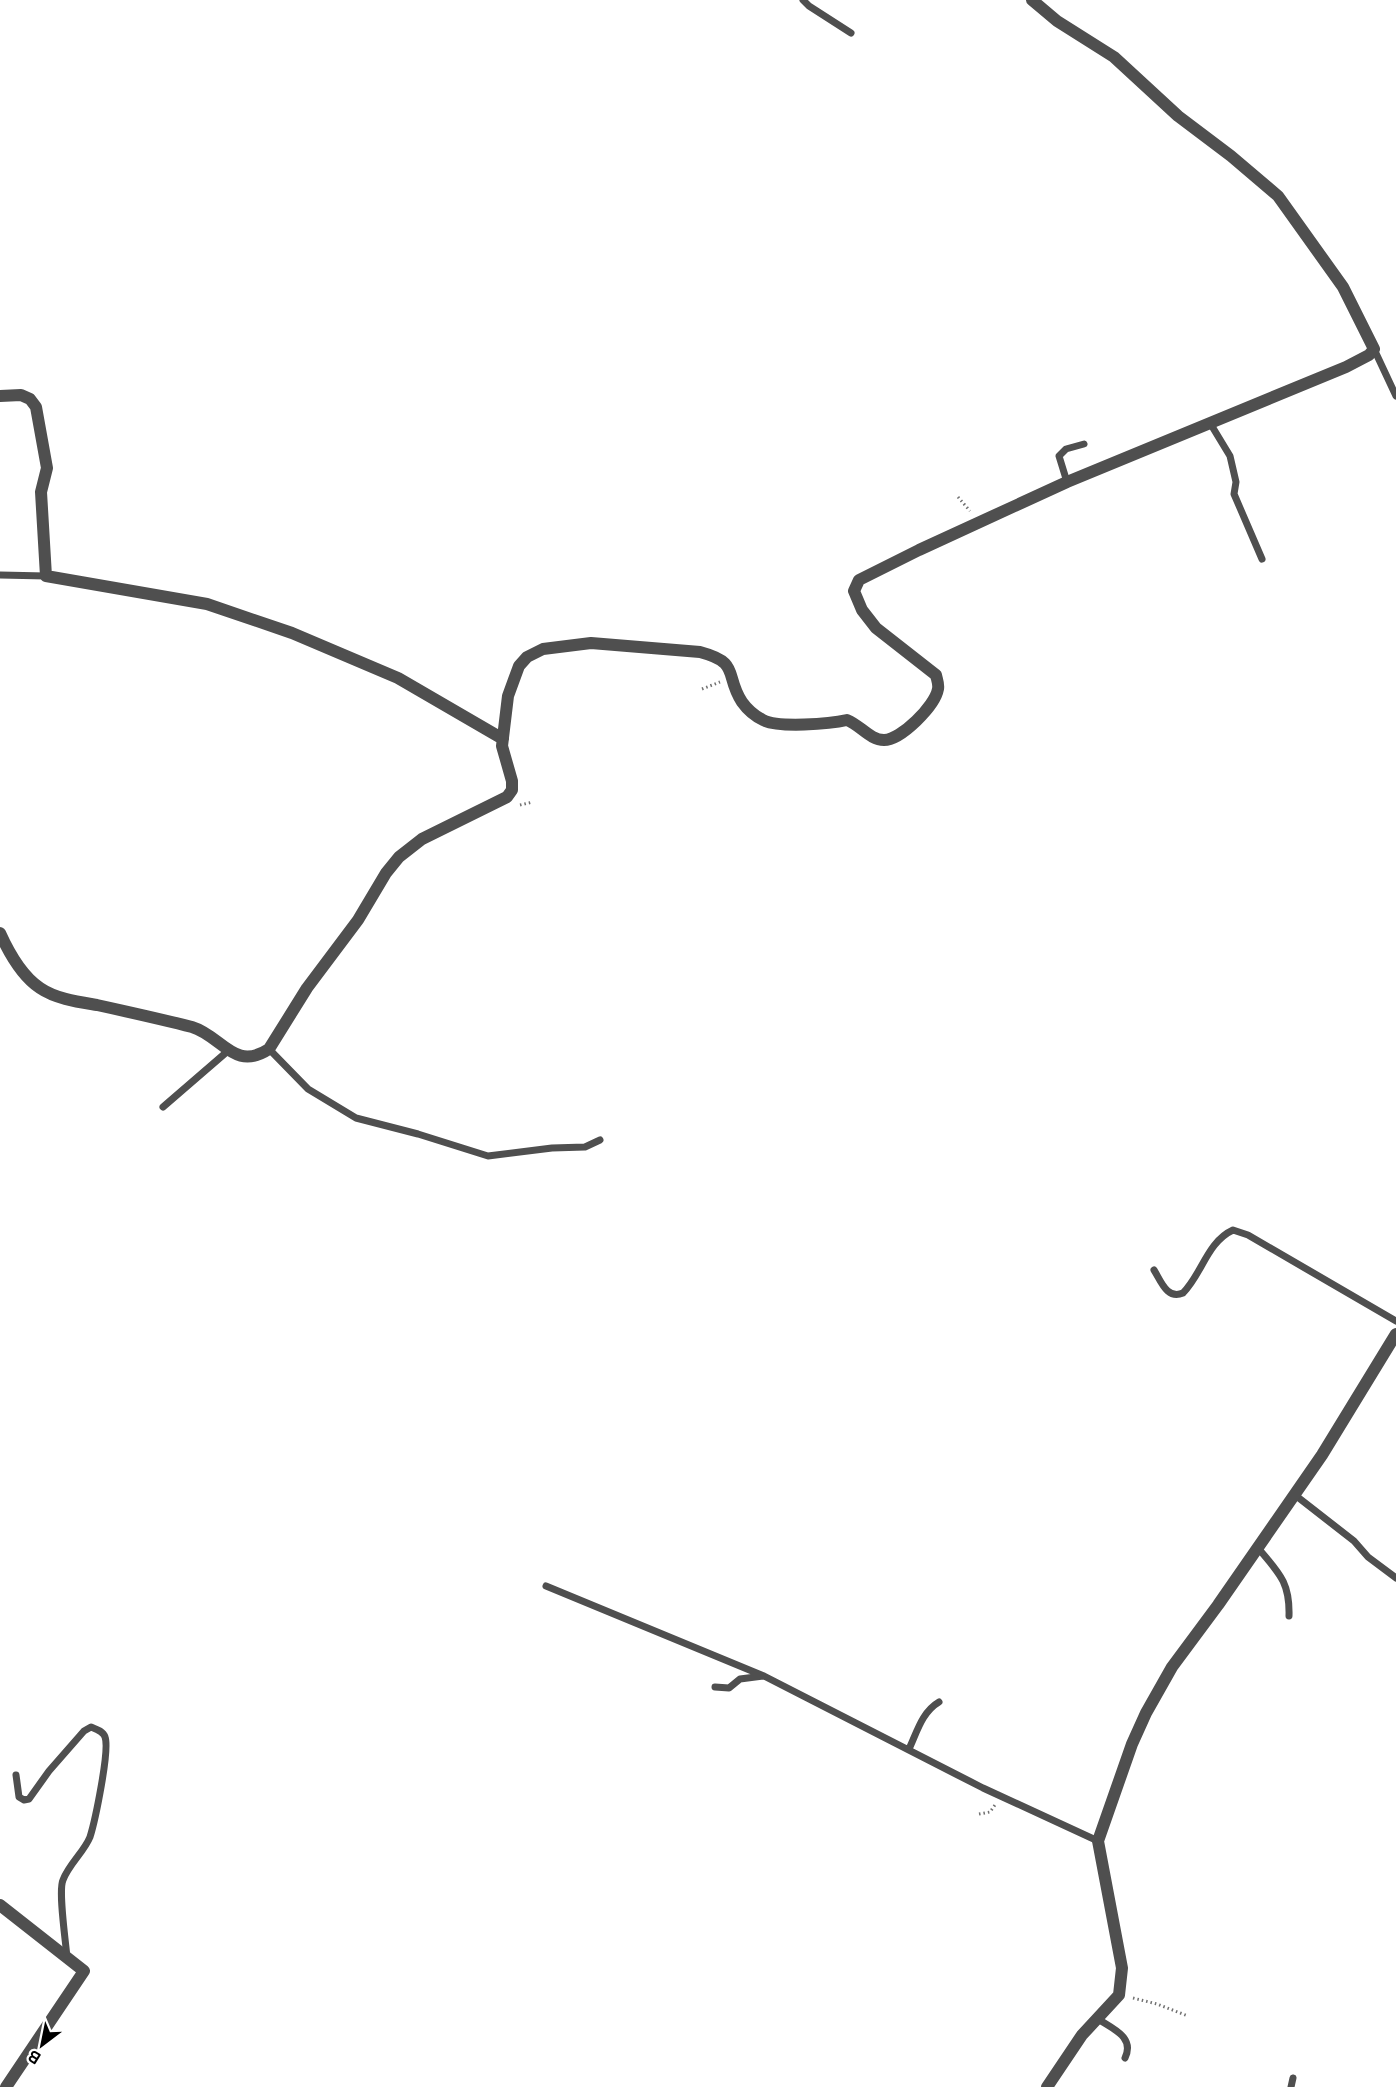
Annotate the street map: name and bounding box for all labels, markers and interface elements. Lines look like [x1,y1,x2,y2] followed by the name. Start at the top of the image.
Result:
[12,2015,72,2075] north arrow
[25,2045,45,2068] text: B

